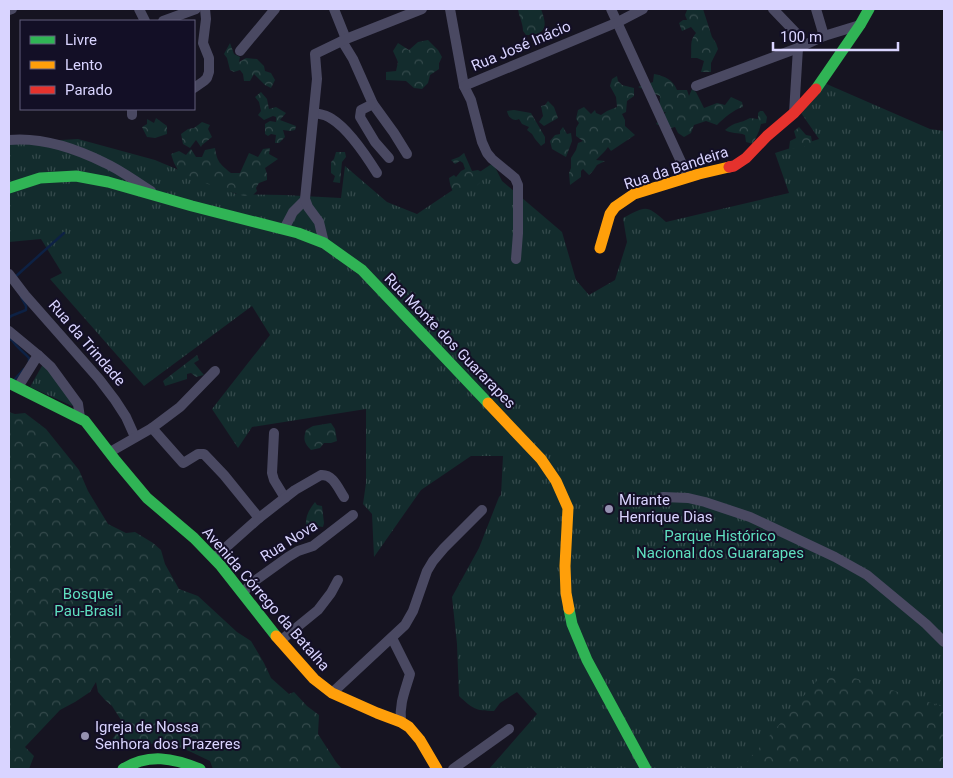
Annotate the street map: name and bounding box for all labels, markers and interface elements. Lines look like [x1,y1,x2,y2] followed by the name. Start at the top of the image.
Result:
[469,17,573,75] street label: Rua José Inácio
[20,20,195,110] legend
[773,20,898,52] scale bar
[780,28,822,46] text: 100 m
[65,31,97,49] text: Livre
[65,56,103,74] text: Lento
[65,81,113,99] text: Parado
[622,143,730,193] street label: Rua da Bandeira
[381,270,519,412] street label: Rua Monte dos Guararapes
[45,296,129,390] street label: Rua da Trindade
[619,491,713,526] place label: Mirante Henrique Dias
[603,503,615,515] marker: Mirante Henrique Dias
[257,516,321,566] street label: Rua Nova
[199,523,333,675] street label: Avenida Córrego da Batalha
[636,527,804,562] park label: Parque Histórico Nacional dos Guararapes
[54,585,122,620] park label: Bosque Pau-Brasil
[95,718,240,753] place label: Igreja de Nossa Senhora dos Prazeres
[79,730,91,742] marker: Igreja de Nossa Senhora dos Prazeres

